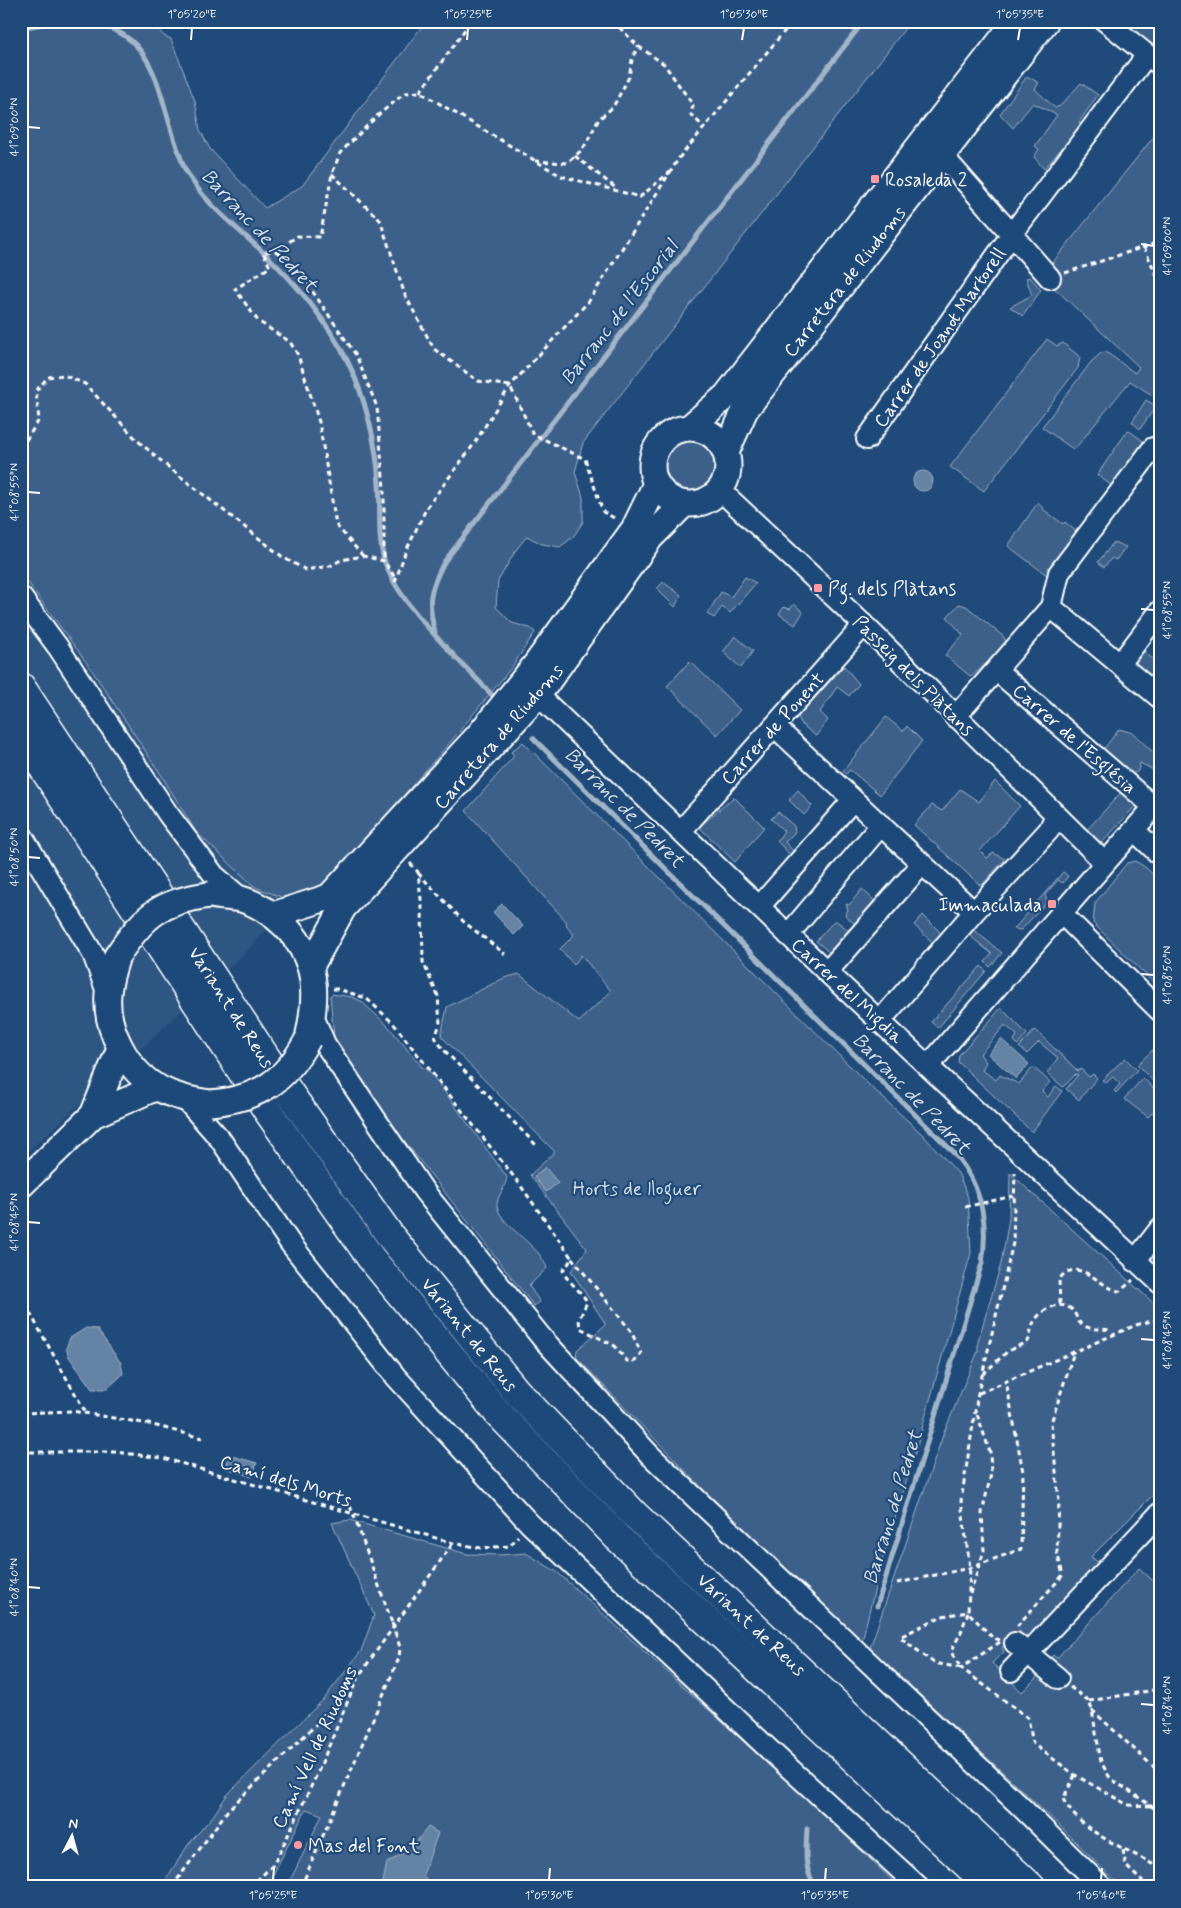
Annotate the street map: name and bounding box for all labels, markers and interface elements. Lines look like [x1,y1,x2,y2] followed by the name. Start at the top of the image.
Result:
[167,7,217,23] text: 1°05'20"E
[444,7,492,23] text: 1°05'25"E
[720,7,768,23] text: 1°05'30"E
[996,7,1044,23] text: 1°05'35"E
[7,98,23,156] text: 41°09'00"N
[195,164,324,299] water label: Barranc de Pedret
[885,168,967,193] place label: Rosaleda 2
[869,173,881,185] marker: Rosaleda 2
[778,201,912,362] street label: Carretera de Riudoms
[1160,217,1176,275] text: 41°09'00"N
[555,234,686,391] water label: Barranc de l'Escorial
[869,243,1012,433] street label: Carrer de Joanot Martorell
[7,463,23,521] text: 41°08'55"N
[828,577,956,605] place label: Pg. dels Plàtans
[1160,581,1176,639] text: 41°08'55"N
[812,582,824,594] marker: Pg. dels Plàtans
[846,610,979,743] street label: Passeig dels Plàtans
[429,659,570,815] street label: Carretera de Riudoms
[716,667,830,791] street label: Carrer de Ponent
[1005,678,1141,802] street label: Carrer de l'Església
[558,742,691,875] water label: Barranc de Pedret
[7,828,23,886] text: 41°08'50"N
[939,893,1042,918] place label: Immaculada
[1046,898,1058,910] marker: Immaculada
[783,933,909,1052] street label: Carrer del Migdia
[182,942,280,1074] street label: Variant de Reus
[1160,946,1176,1004] text: 41°08'50"N
[846,1027,977,1162] water label: Barranc de Pedret
[573,1177,701,1205] park label: Horts de lloguer
[7,1193,23,1251] text: 41°08'45"N
[415,1273,523,1398] street label: Variant de Reus
[1160,1311,1176,1369] text: 41°08'45"N
[857,1426,930,1588] water label: Barranc de Pedret
[217,1450,355,1514] street label: Camí dels Morts
[7,1558,23,1616] text: 41°08'40"N
[691,1568,811,1682] street label: Variant de Reus
[267,1662,364,1833] street label: Camí Vell de Riudoms
[1160,1676,1176,1734] text: 41°08'40"N
[48,1810,98,1860] north arrow
[68,1815,79,1834] text: N
[308,1834,420,1859] place label: Mas del Font
[292,1839,304,1851] marker: Mas del Font
[249,1888,297,1904] text: 1°05'25"E
[525,1888,573,1904] text: 1°05'30"E
[801,1888,849,1904] text: 1°05'35"E
[1076,1888,1126,1904] text: 1°05'40"E

